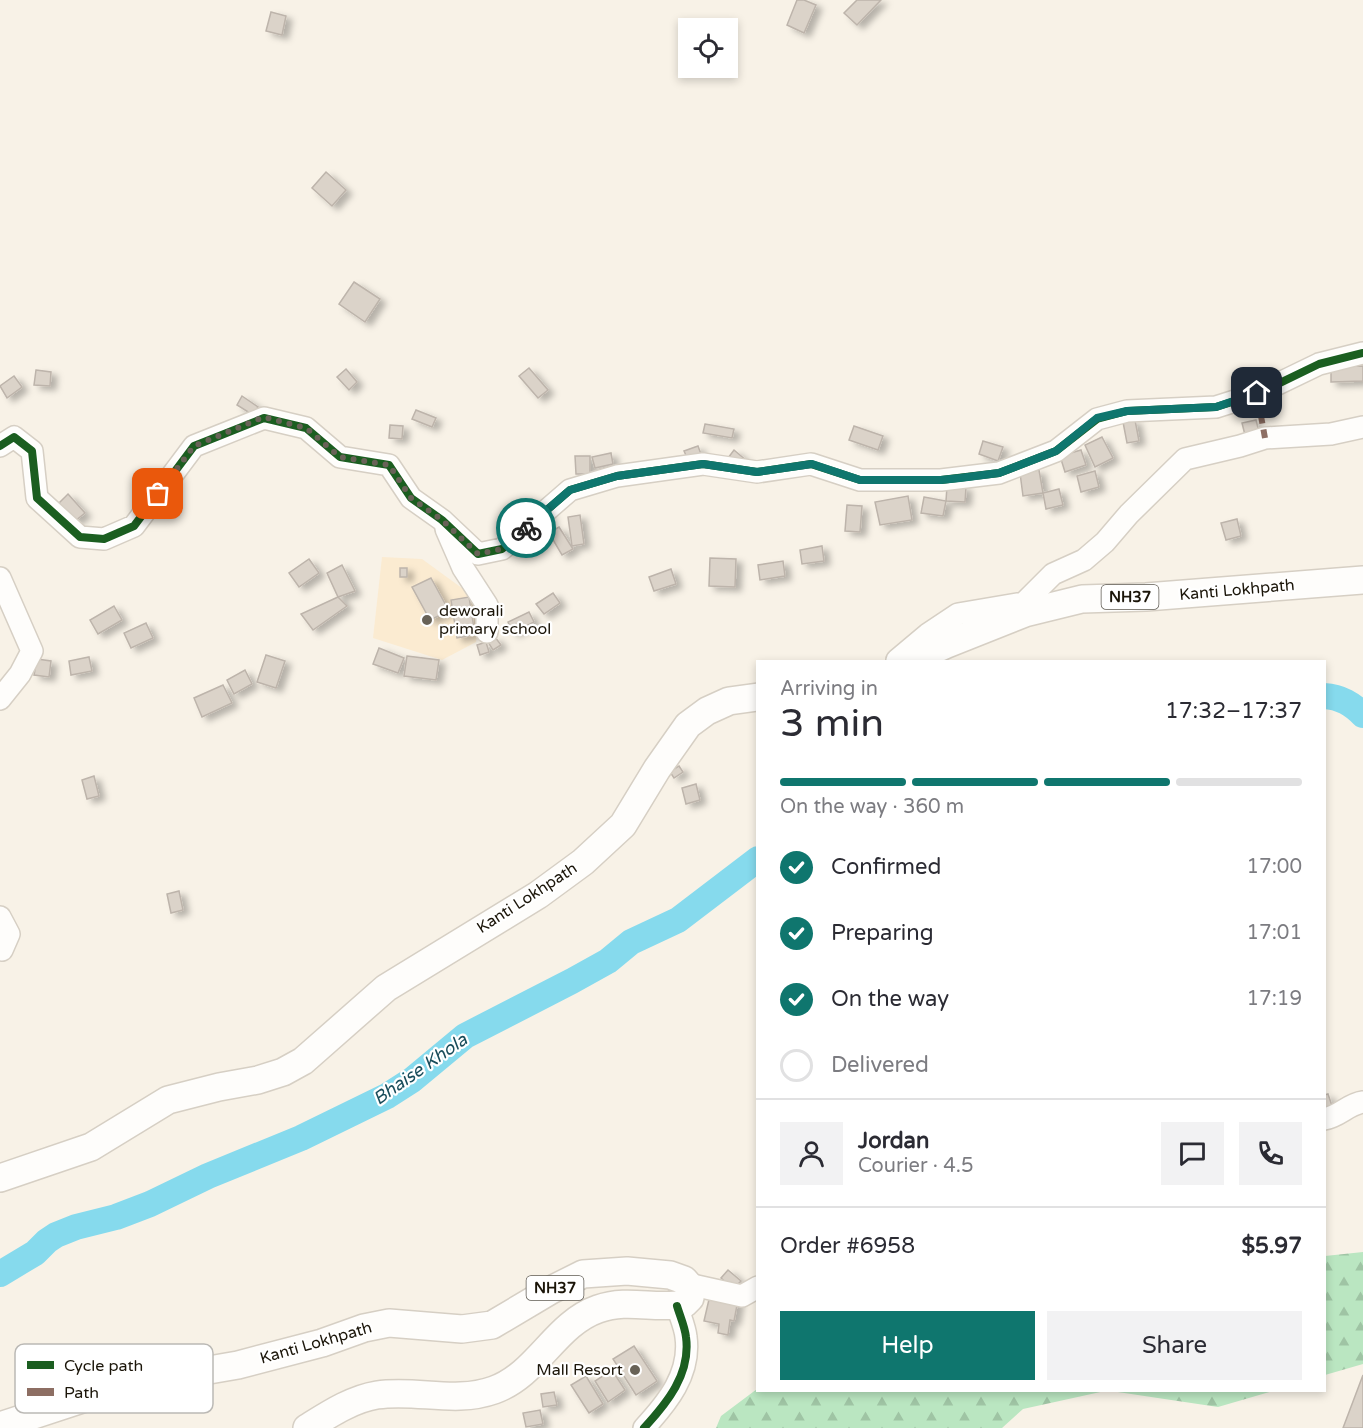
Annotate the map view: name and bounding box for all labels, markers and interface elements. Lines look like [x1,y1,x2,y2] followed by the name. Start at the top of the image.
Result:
[678,18,738,78] map controls
[678,18,738,78] button: locate
[1231,367,1282,418] pin
[1240,376,1273,409] icon: home
[132,468,183,519] pin
[141,477,174,510] icon: bag
[496,498,556,558] courier
[510,512,543,545] icon: bike
[1179,575,1295,605] street label: Kanti Lokhpath
[1102,585,1158,609] road number: NH37
[439,601,551,639] place label: deworali primary school
[420,613,434,627] marker: deworali primary school
[780,677,878,701] text: Arriving in
[1165,698,1302,724] text: 17:32–17:37
[780,700,884,747] text: 3 min
[780,795,964,819] text: On the way · 360 m
[780,851,813,884] icon: check
[831,854,941,880] text: Confirmed
[1247,855,1302,879] text: 17:00
[473,858,581,938] street label: Kanti Lokhpath
[780,917,813,950] icon: check
[831,920,934,946] text: Preparing
[1247,921,1302,945] text: 17:01
[780,983,813,1016] icon: check
[831,986,949,1012] text: On the way
[1247,987,1302,1011] text: 17:19
[369,1028,472,1110] water label: Bhaise Khola
[831,1052,929,1078] text: Delivered
[780,1122,843,1185] button: person
[1161,1122,1224,1185] button: chat
[1239,1122,1302,1185] button: phone
[858,1128,929,1154] text: Jordan
[858,1154,973,1178] text: Courier · 4.5
[780,1233,915,1259] text: Order #6958
[1241,1233,1302,1259] text: $5.97
[526,1276,584,1300] road number: NH37
[780,1311,1035,1380] button: Help
[1047,1311,1302,1380] button: Share
[258,1317,374,1369] street label: Kanti Lokhpath
[15,1344,213,1413] legend
[64,1356,143,1376] text: Cycle path
[536,1360,623,1380] place label: Mall Resort
[628,1363,642,1377] marker: Mall Resort
[64,1383,99,1403] text: Path

